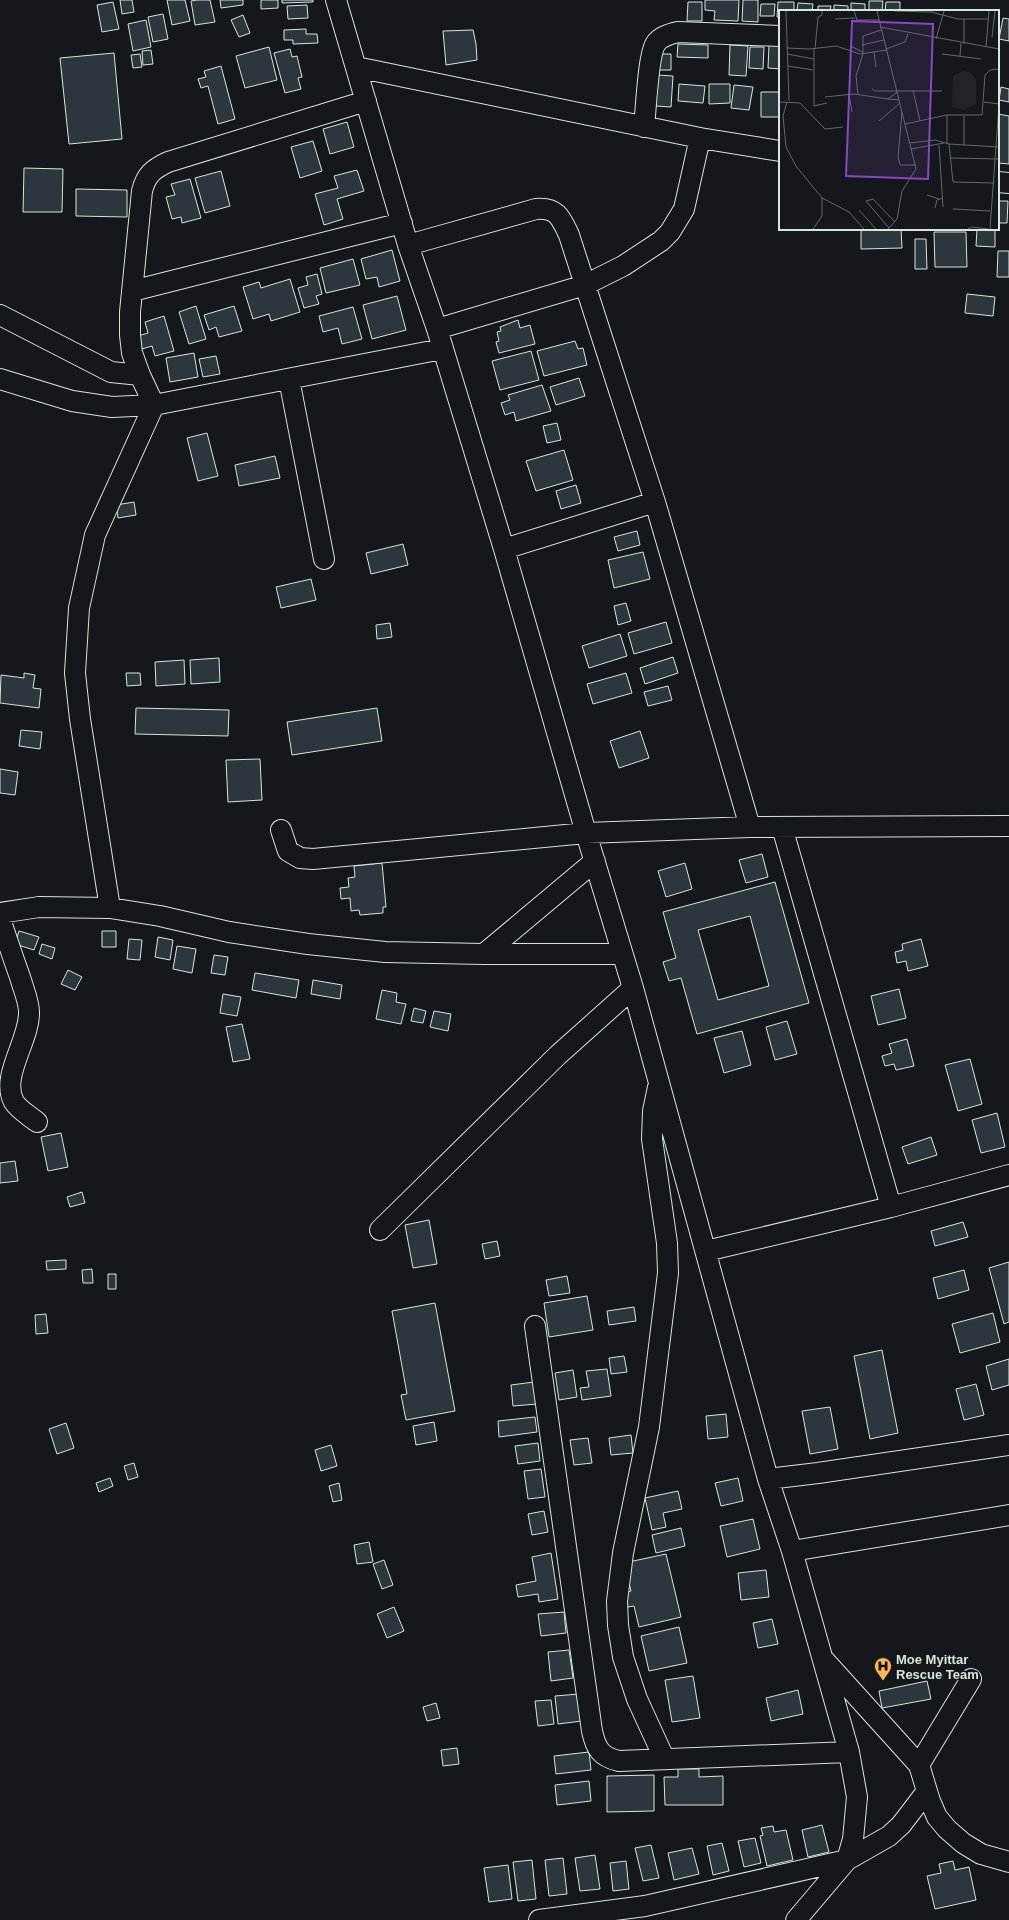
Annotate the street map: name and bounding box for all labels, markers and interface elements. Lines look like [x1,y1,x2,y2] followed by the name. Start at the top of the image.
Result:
[779,10,999,230] inset map
[896,1652,979,1682] place label: Moe Myittar Rescue Team
[873,1656,893,1681] hospital icon: Moe Myittar Rescue Team

